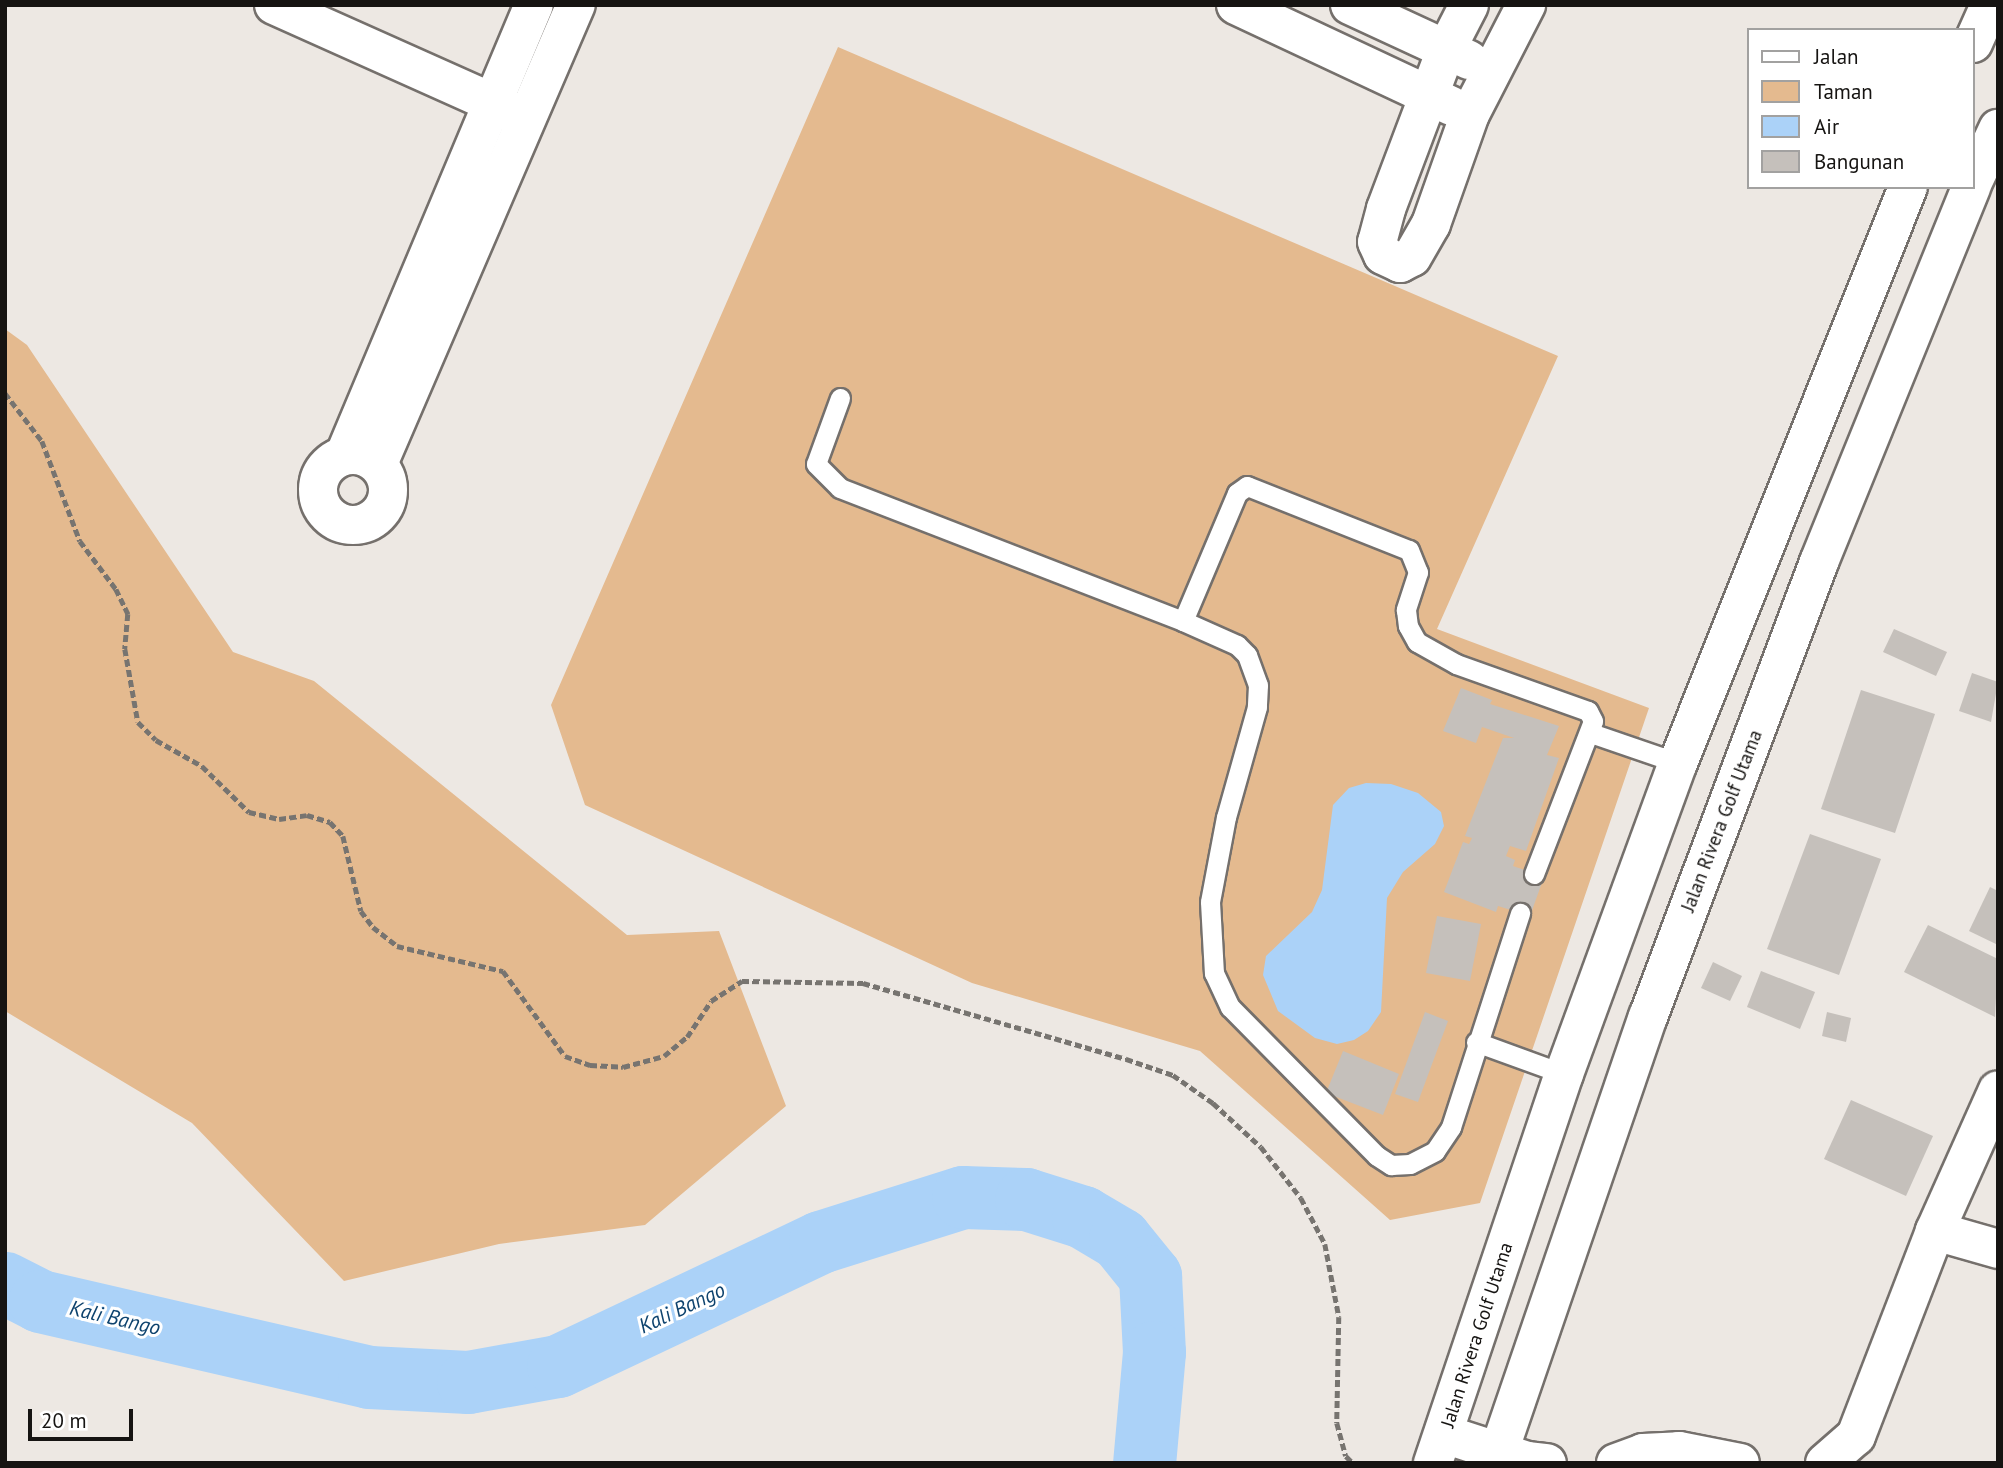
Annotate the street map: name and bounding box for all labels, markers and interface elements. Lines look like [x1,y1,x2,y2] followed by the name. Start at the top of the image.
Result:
[1748,28,1975,189] legend
[1814,43,1859,70] text: Jalan
[1814,78,1873,105] text: Taman
[1814,113,1839,140] text: Air
[1814,148,1904,175] text: Bangunan
[1677,727,1767,915] street label: Jalan Rivera Golf Utama
[1436,1240,1518,1430] street label: Jalan Rivera Golf Utama
[635,1277,729,1339] water label: Kali Bango
[67,1295,163,1341] water label: Kali Bango
[32,1394,136,1438] scale bar
[41,1407,87,1434] text: 20 m

